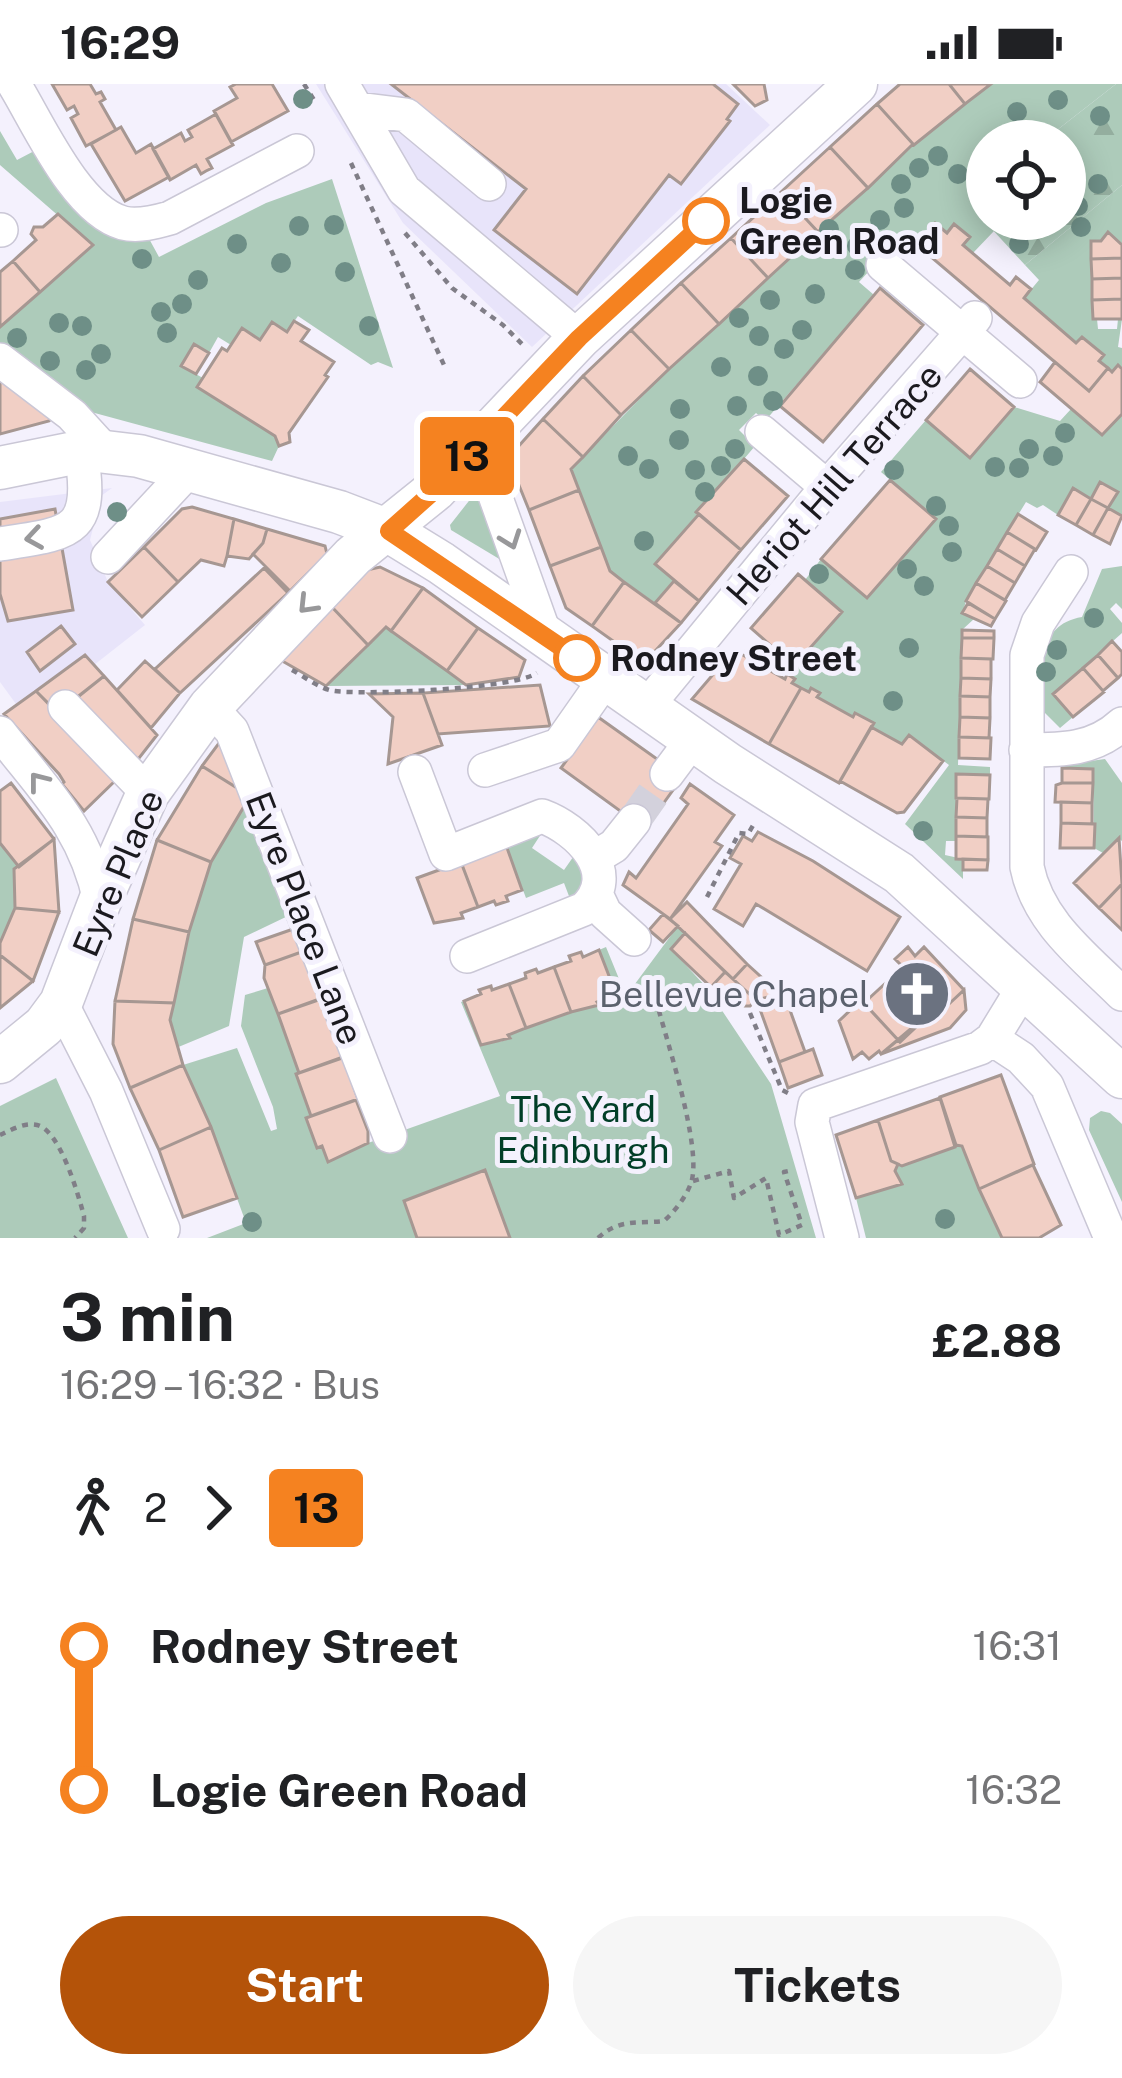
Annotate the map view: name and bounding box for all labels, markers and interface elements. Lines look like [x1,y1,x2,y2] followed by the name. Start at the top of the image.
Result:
[60,16,180,69] text: 16:29
[966,120,1086,240] map controls
[966,120,1086,240] button: locate
[739,179,939,262] place label: Logie Green Road
[684,199,728,243] marker: Logie Green Road
[718,355,950,613] street label: Heriot Hill Terrace
[413,417,521,495] line badge: 13
[444,431,490,480] text: 13
[25,525,45,550] one-way arrow
[497,528,521,549] one-way arrow
[299,591,321,613] one-way arrow
[555,636,599,680] marker: Rodney Street
[610,637,857,679] place label: Rodney Street
[31,773,52,795] one-way arrow
[64,783,172,963] street label: Eyre Place
[238,786,372,1050] street label: Eyre Place Lane
[882,959,952,1029] church icon: Bellevue Chapel
[599,973,870,1015] place label: Bellevue Chapel
[497,1088,669,1171] park label: The Yard Edinburgh
[60,1278,235,1356] text: 3 min
[932,1314,1062,1367] text: £2.88
[60,1362,380,1408] text: 16:29 – 16:32 · Bus
[60,1475,126,1541] icon: walk
[185,1475,251,1541] icon: forward
[293,1483,339,1532] text: 13
[144,1485,167,1531] text: 2
[150,1620,459,1673] text: Rodney Street
[973,1623,1062,1669] text: 16:31
[150,1764,528,1817] text: Logie Green Road
[965,1767,1062,1813] text: 16:32
[60,1916,549,2054] button: Start
[573,1916,1062,2054] button: Tickets

